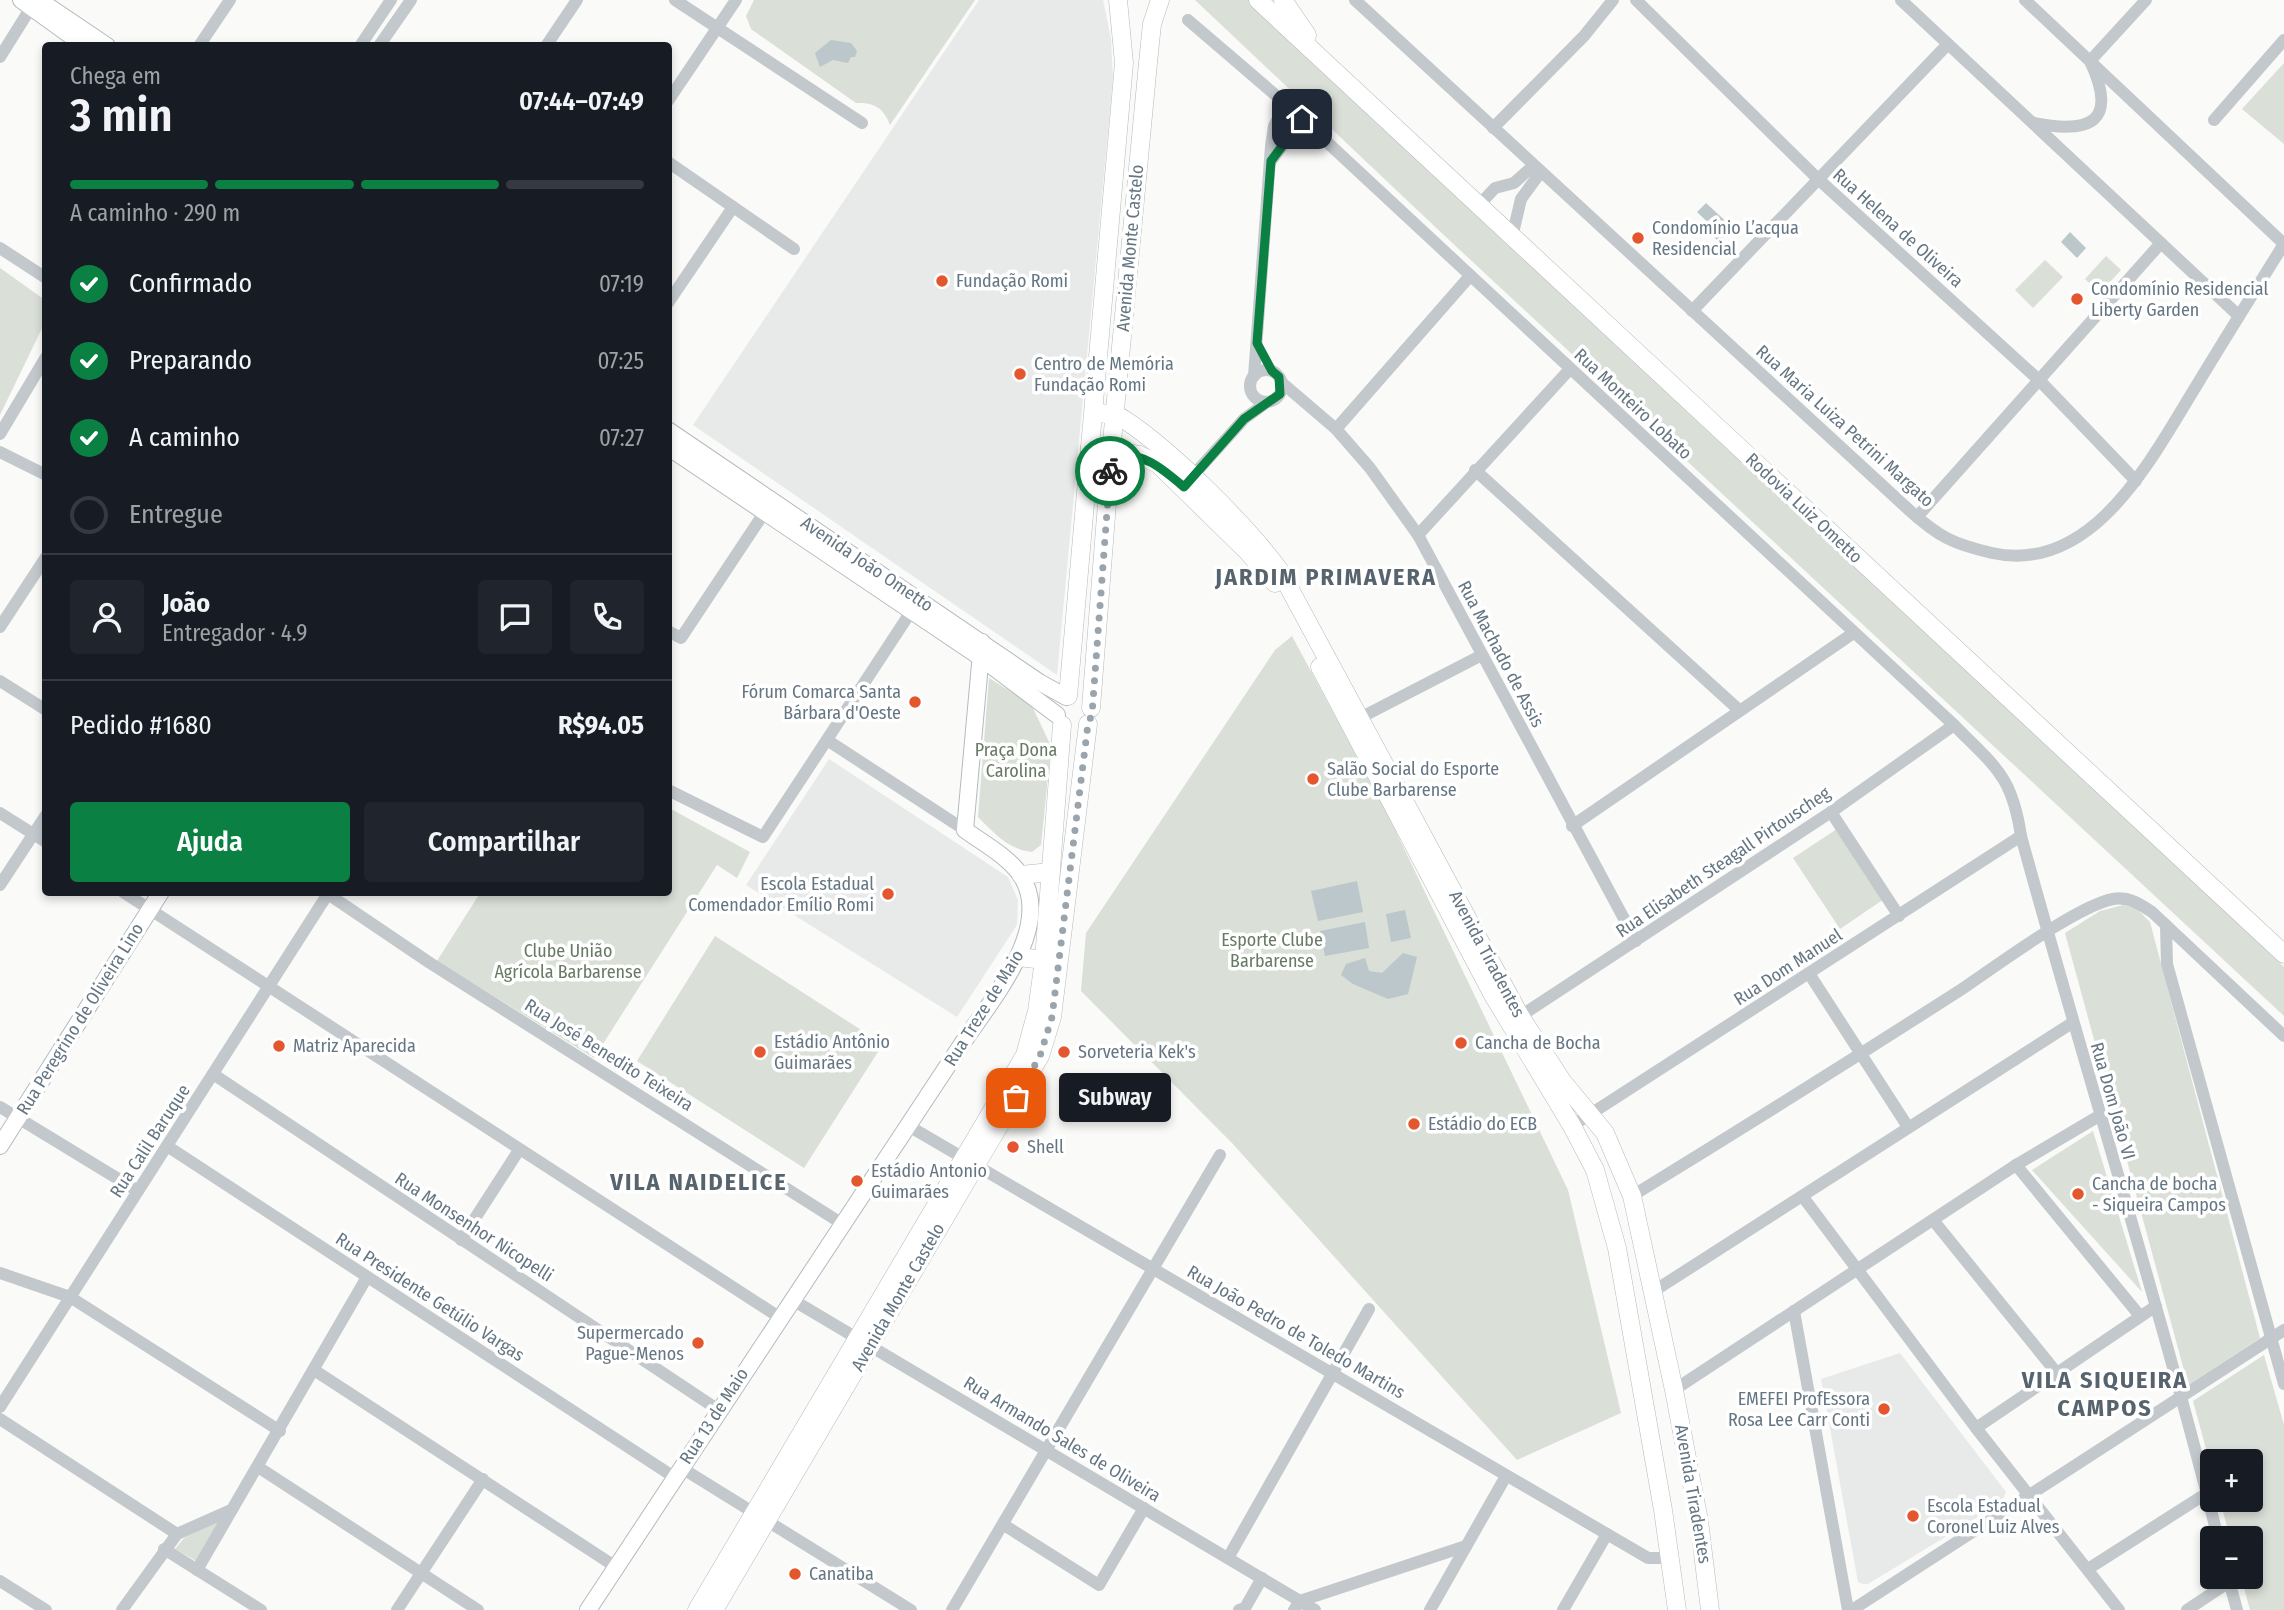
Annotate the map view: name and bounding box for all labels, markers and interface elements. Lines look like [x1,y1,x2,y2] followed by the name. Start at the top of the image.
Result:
[70,62,161,90] text: Chega em
[519,86,644,117] text: 07:44–07:49
[70,88,173,143] text: 3 min
[1272,89,1332,149] pin
[1283,100,1321,138] icon: home
[1112,164,1148,332] street label: Avenida Monte Castelo
[1828,164,1968,292] street label: Rua Helena de Oliveira
[70,199,240,227] text: A caminho · 290 m
[1652,217,1799,260] place label: Condomínio L’acqua Residencial
[1630,230,1646,246] marker: Condomínio L’acqua Residencial
[70,265,108,303] icon: check
[129,268,252,299] text: Confirmado
[599,270,644,298] text: 07:19
[956,270,1068,292] place label: Fundação Romi
[934,273,950,289] marker: Fundação Romi
[2091,278,2269,321] place label: Condomínio Residencial Liberty Garden
[2069,291,2085,307] marker: Condomínio Residencial Liberty Garden
[1752,340,1938,512] street label: Rua Maria Luiza Petrini Margato
[70,342,108,380] icon: check
[1570,344,1696,464] street label: Rua Monteiro Lobato
[129,345,252,376] text: Preparando
[598,347,644,375] text: 07:25
[1034,353,1174,396] place label: Centro de Memória Fundação Romi
[1012,366,1028,382] marker: Centro de Memória Fundação Romi
[70,419,108,457] icon: check
[129,422,240,453] text: A caminho
[599,424,644,452] text: 07:27
[1075,436,1145,506] courier
[1741,448,1867,568] street label: Rodovia Luiz Ometto
[1091,452,1129,490] icon: bike
[129,499,223,530] text: Entregue
[797,512,937,616] street label: Avenida João Ometto
[1214,563,1437,591] district label: JARDIM PRIMAVERA
[1453,577,1549,731] street label: Rua Machado de Assis
[70,580,144,654] button: person
[478,580,552,654] button: chat
[570,580,644,654] button: phone
[162,588,210,619] text: João
[162,619,307,647] text: Entregador · 4.9
[741,681,901,724] place label: Fórum Comarca Santa Bárbara d'Oeste
[907,694,923,710] marker: Fórum Comarca Santa Bárbara d'Oeste
[70,710,212,741] text: Pedido #1680
[558,710,644,741] text: R$94.05
[975,739,1057,782] park label: Praça Dona Carolina
[1327,758,1499,801] place label: Salão Social do Esporte Clube Barbarense
[1305,771,1321,787] marker: Salão Social do Esporte Clube Barbarense
[1612,782,1835,942] street label: Rua Elisabeth Steagall Pirtouscheg
[70,802,350,882] button: Ajuda
[364,802,644,882] button: Compartilhar
[688,873,874,916] place label: Escola Estadual Comendador Emílio Romi
[880,886,896,902] marker: Escola Estadual Comendador Emílio Romi
[1444,887,1530,1022] street label: Avenida Tiradentes
[12,919,148,1119] street label: Rua Peregrino de Oliveira Lino
[1730,924,1846,1010] street label: Rua Dom Manuel
[1221,929,1323,972] park label: Esporte Clube Barbarense
[494,940,642,983] park label: Clube União Agrícola Barbarense
[939,946,1029,1070] street label: Rua Treze de Maio
[521,994,697,1116] street label: Rua José Benedito Teixeira
[774,1031,890,1074] place label: Estádio Antônio Guimarães
[1475,1032,1601,1054] place label: Cancha de Bocha
[293,1035,416,1057] place label: Matriz Aparecida
[1453,1035,1469,1051] marker: Cancha de Bocha
[271,1038,287,1054] marker: Matriz Aparecida
[2086,1040,2140,1162] street label: Rua Dom João VI
[1078,1041,1196,1063] place label: Sorveteria Kek's
[752,1044,768,1060] marker: Estádio Antônio Guimarães
[1056,1044,1072,1060] marker: Sorveteria Kek's
[986,1068,1046,1128] pin
[1058,1074,1170,1122] callout: Subway
[997,1079,1035,1117] icon: bag
[105,1080,195,1202] street label: Rua Calil Baruque
[1078,1083,1152,1111] text: Subway
[1428,1113,1537,1135] place label: Estádio do ECB
[1406,1116,1422,1132] marker: Estádio do ECB
[1027,1136,1064,1158] place label: Shell
[1005,1139,1021,1155] marker: Shell
[871,1160,987,1203] place label: Estádio Antonio Guimarães
[391,1168,557,1286] street label: Rua Monsenhor Nicopelli
[609,1168,788,1196] district label: VILA NAIDELICE
[849,1173,865,1189] marker: Estádio Antonio Guimarães
[2092,1173,2226,1216] place label: Cancha de bocha - Siqueira Campos
[2070,1186,2086,1202] marker: Cancha de bocha - Siqueira Campos
[847,1219,949,1375] street label: Avenida Monte Castelo
[332,1228,529,1366] street label: Rua Presidente Getúlio Vargas
[1183,1261,1409,1404] street label: Rua João Pedro de Toledo Martins
[577,1322,684,1365] place label: Supermercado Pague-Menos
[690,1335,706,1351] marker: Supermercado Pague-Menos
[675,1364,753,1468] street label: Rua 13 de Maio
[2021,1366,2188,1422] district label: VILA SIQUEIRA CAMPOS
[960,1371,1165,1507] street label: Rua Armando Sales de Oliveira
[1728,1388,1870,1431] place label: EMEFEI ProfEssora Rosa Lee Carr Conti
[1876,1401,1892,1417] marker: EMEFEI ProfEssora Rosa Lee Carr Conti
[1670,1423,1716,1565] street label: Avenida Tiradentes
[2200,1449,2263,1589] map controls
[2200,1449,2263,1512] button: +
[1927,1495,2060,1538] place label: Escola Estadual Coronel Luiz Alves
[1905,1508,1921,1524] marker: Escola Estadual Coronel Luiz Alves
[2200,1526,2263,1589] button: −
[809,1563,874,1585] place label: Canatiba
[787,1566,803,1582] marker: Canatiba

